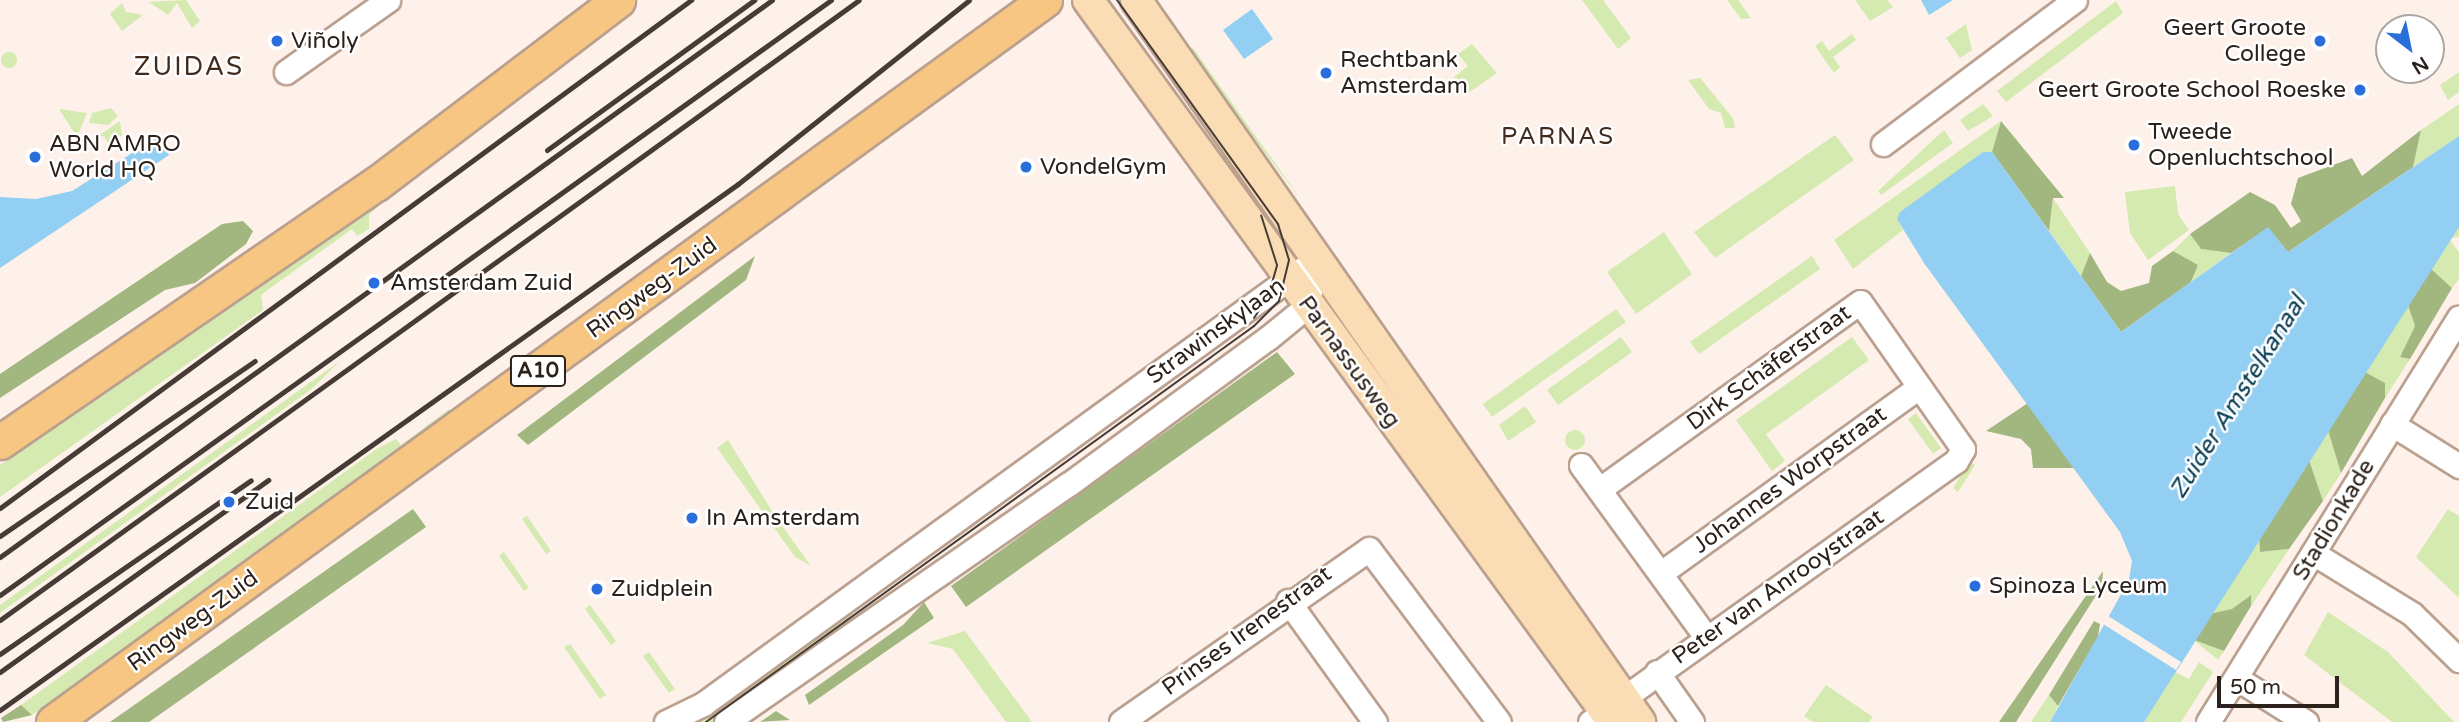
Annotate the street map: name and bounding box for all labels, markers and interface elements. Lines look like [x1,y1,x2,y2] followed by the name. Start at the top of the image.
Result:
[2164,14,2306,68] place label: Geert Groote College
[2375,14,2445,84] north arrow
[291,27,359,55] place label: Viñoly
[269,33,285,49] marker: Viñoly
[2312,33,2328,49] marker: Geert Groote College
[1340,46,1468,100] place label: Rechtbank Amsterdam
[135,51,243,83] district label: ZUIDAS
[2408,52,2432,78] text: N
[1318,65,1334,81] marker: Rechtbank Amsterdam
[2038,76,2346,104] place label: Geert Groote School Roeske
[2352,82,2368,98] marker: Geert Groote School Roeske
[2148,118,2334,172] place label: Tweede Openluchtschool
[1502,123,1614,151] district label: PARNAS
[49,130,181,184] place label: ABN AMRO World HQ
[2126,137,2142,153] marker: Tweede Openluchtschool
[27,149,43,165] marker: ABN AMRO World HQ
[1040,153,1167,181] place label: VondelGym
[1018,159,1034,175] marker: VondelGym
[581,231,723,345] street label: Ringweg-Zuid
[390,269,573,297] place label: Amsterdam Zuid
[1142,272,1290,390] street label: Strawinskylaan
[364,273,384,293] marker: Amsterdam Zuid
[2164,290,2312,504] water label: Zuider Amstelkanaal
[1292,291,1406,433] street label: Parnassusweg
[1682,299,1856,437] street label: Dirk Schäferstraat
[508,354,568,388] road number: A10
[1688,401,1892,559] street label: Johannes Worpstraat
[2287,454,2381,586] street label: Stadionkade
[245,488,294,516] place label: Zuid
[219,492,239,512] marker: Zuid
[1667,503,1889,671] street label: Peter van Anrooystraat
[706,504,860,532] place label: In Amsterdam
[684,510,700,526] marker: In Amsterdam
[1157,560,1337,702] street label: Prinses Irenestraat
[122,564,264,678] street label: Ringweg-Zuid
[1989,572,2167,600] place label: Spinoza Lyceum
[611,575,713,603] place label: Zuidplein
[1967,578,1983,594] marker: Spinoza Lyceum
[589,581,605,597] marker: Zuidplein
[2221,662,2344,706] scale bar
[2230,675,2281,700] text: 50 m

